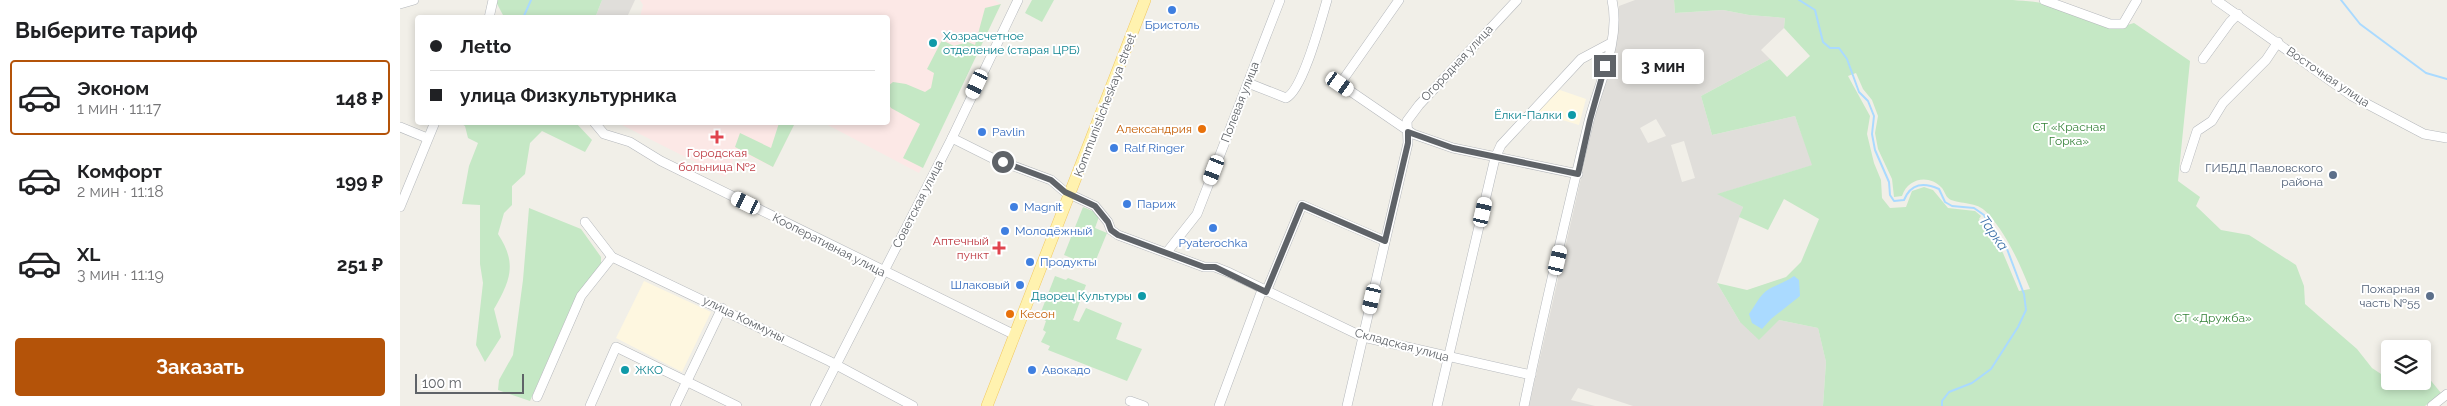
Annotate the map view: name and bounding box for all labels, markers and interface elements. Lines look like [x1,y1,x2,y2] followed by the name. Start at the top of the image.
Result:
[1166,4,1178,16] marker: Бристоль
[15,17,198,43] text: Выберите тариф
[1145,18,1199,32] place label: Бристоль
[1418,22,1496,104] street label: Огородная улица
[943,29,1080,57] place label: Хозрасчетное отделение (старая ЦРБ)
[1071,31,1139,179] street label: Kommunisticheskaya street
[460,35,511,57] text: Леtto
[927,37,939,49] marker: Хозрасчетное отделение (старая ЦРБ)
[2284,44,2372,110] street label: Восточная улица
[1622,48,1705,84] callout: 3 мин
[1594,55,1616,77] route end
[1641,57,1685,76] text: 3 мин
[1218,60,1262,144] street label: Полевая улица
[963,67,990,101] car
[1323,69,1356,99] car
[17,75,62,120] icon: car
[77,77,149,99] text: Эконом
[460,84,677,106] text: улица Физкультурника
[336,87,383,109] text: 148 ₽
[77,99,161,118] text: 1 мин · 11:17
[1494,108,1562,122] place label: Ёлки-Палки
[1566,109,1578,121] marker: Ёлки-Палки
[2032,120,2106,148] park label: СТ «Красная Горка»
[1116,122,1192,136] place label: Александрия
[1196,123,1208,135] marker: Александрия
[992,125,1025,139] place label: Pavlin
[976,126,988,138] marker: Pavlin
[710,130,724,144] marker: Городская больница №2
[1124,141,1185,155] place label: Ralf Ringer
[1108,142,1120,154] marker: Ralf Ringer
[678,146,756,174] place label: Городская больница №2
[992,151,1014,173] route start
[1201,153,1226,187] car
[17,158,62,203] icon: car
[890,158,946,250] street label: Советская улица
[77,160,162,182] text: Комфорт
[2205,161,2323,189] place label: ГИБДД Павловского района
[2327,169,2339,181] marker: ГИБДД Павловского района
[336,170,383,192] text: 199 ₽
[77,182,164,201] text: 2 мин · 11:18
[729,190,762,216] car
[1472,196,1493,228] car
[1137,197,1177,211] place label: Париж
[1121,198,1133,210] marker: Париж
[1024,200,1062,214] place label: Magnit
[1008,201,1020,213] marker: Magnit
[770,210,888,280] street label: Кооперативная улица
[1976,213,2012,253] water label: Тарка
[1207,222,1219,234] marker: Pyaterochka
[1015,224,1092,238] place label: Молодёжный
[999,225,1011,237] marker: Молодёжный
[933,234,989,262] place label: Аптечный пункт
[1179,236,1247,250] place label: Pyaterochka
[17,241,62,286] icon: car
[993,242,1005,254] marker: Аптечный пункт
[77,243,100,265] text: XL
[1547,244,1568,276] car
[337,253,383,275] text: 251 ₽
[1040,255,1097,269] place label: Продукты
[1024,256,1036,268] marker: Продукты
[77,265,164,284] text: 3 мин · 11:19
[950,278,1010,292] place label: Шлаковый
[1014,279,1026,291] marker: Шлаковый
[2359,282,2420,310] place label: Пожарная часть №55
[1361,283,1382,315] car
[1031,289,1132,303] place label: Дворец Культуры
[1136,290,1148,302] marker: Дворец Культуры
[2424,290,2436,302] marker: Пожарная часть №55
[701,293,787,345] street label: улица Коммуны
[1020,307,1055,321] place label: Кесон
[1004,308,1016,320] marker: Кесон
[2174,311,2252,325] park label: СТ «Дружба»
[1353,326,1451,364] street label: Складская улица
[15,338,385,396] button: Заказать
[2381,340,2431,390] map controls
[2381,340,2431,390] button: layers
[635,363,663,377] place label: ЖКО
[1042,363,1091,377] place label: Авокадо
[619,364,631,376] marker: ЖКО
[1026,364,1038,376] marker: Авокадо
[415,371,524,394] scale bar
[422,375,462,391] text: 100 m

